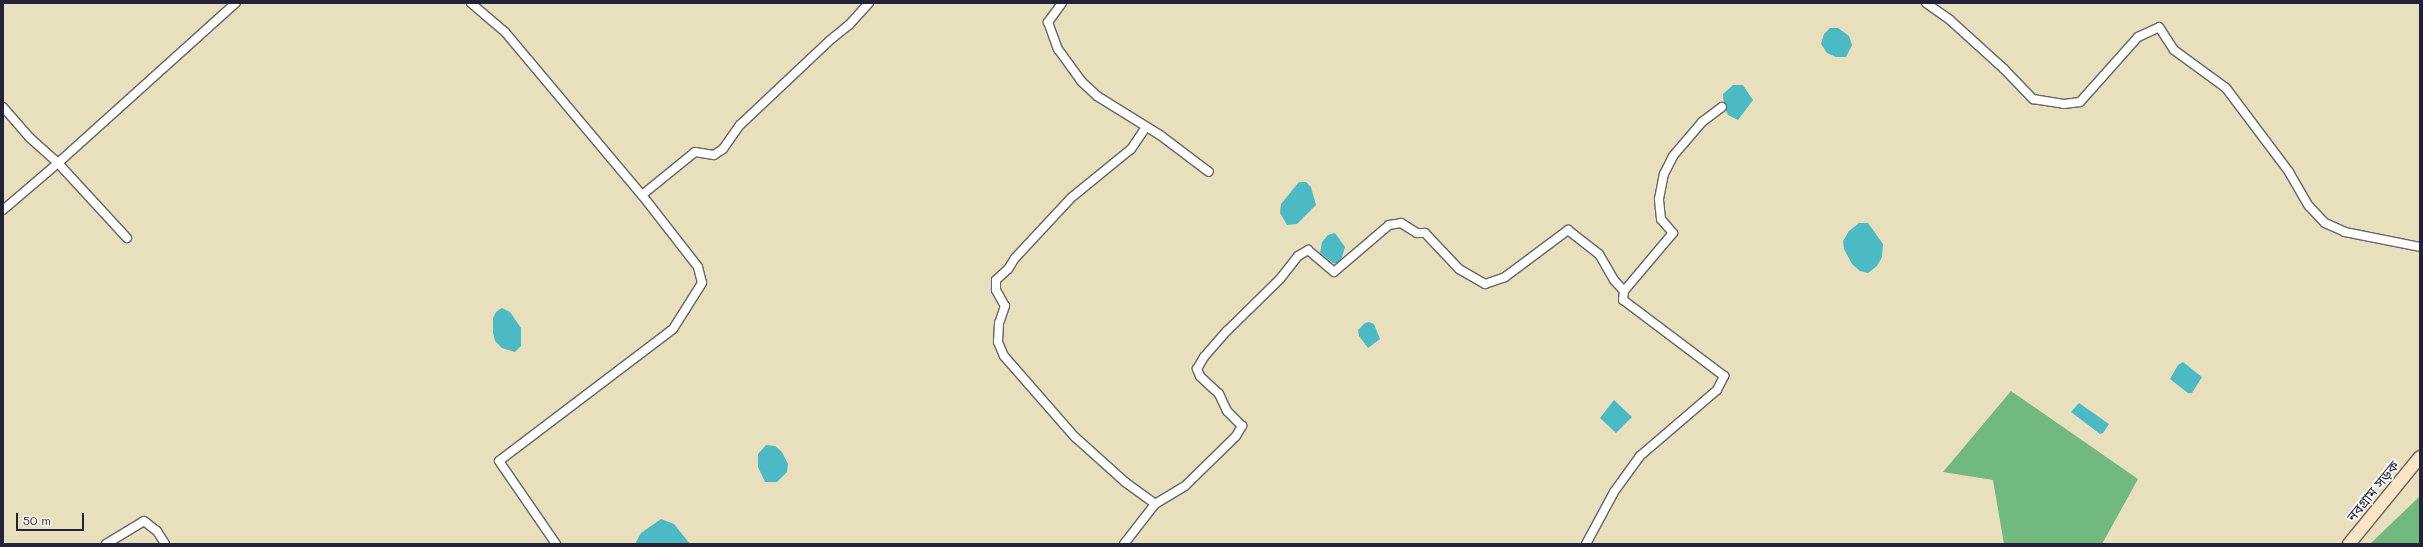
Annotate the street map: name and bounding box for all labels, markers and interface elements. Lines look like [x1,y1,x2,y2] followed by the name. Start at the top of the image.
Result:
[2343,457,2403,525] street label: নবগ্রাম সড়ক
[18,505,86,531] scale bar
[23,512,51,528] text: 50 m

